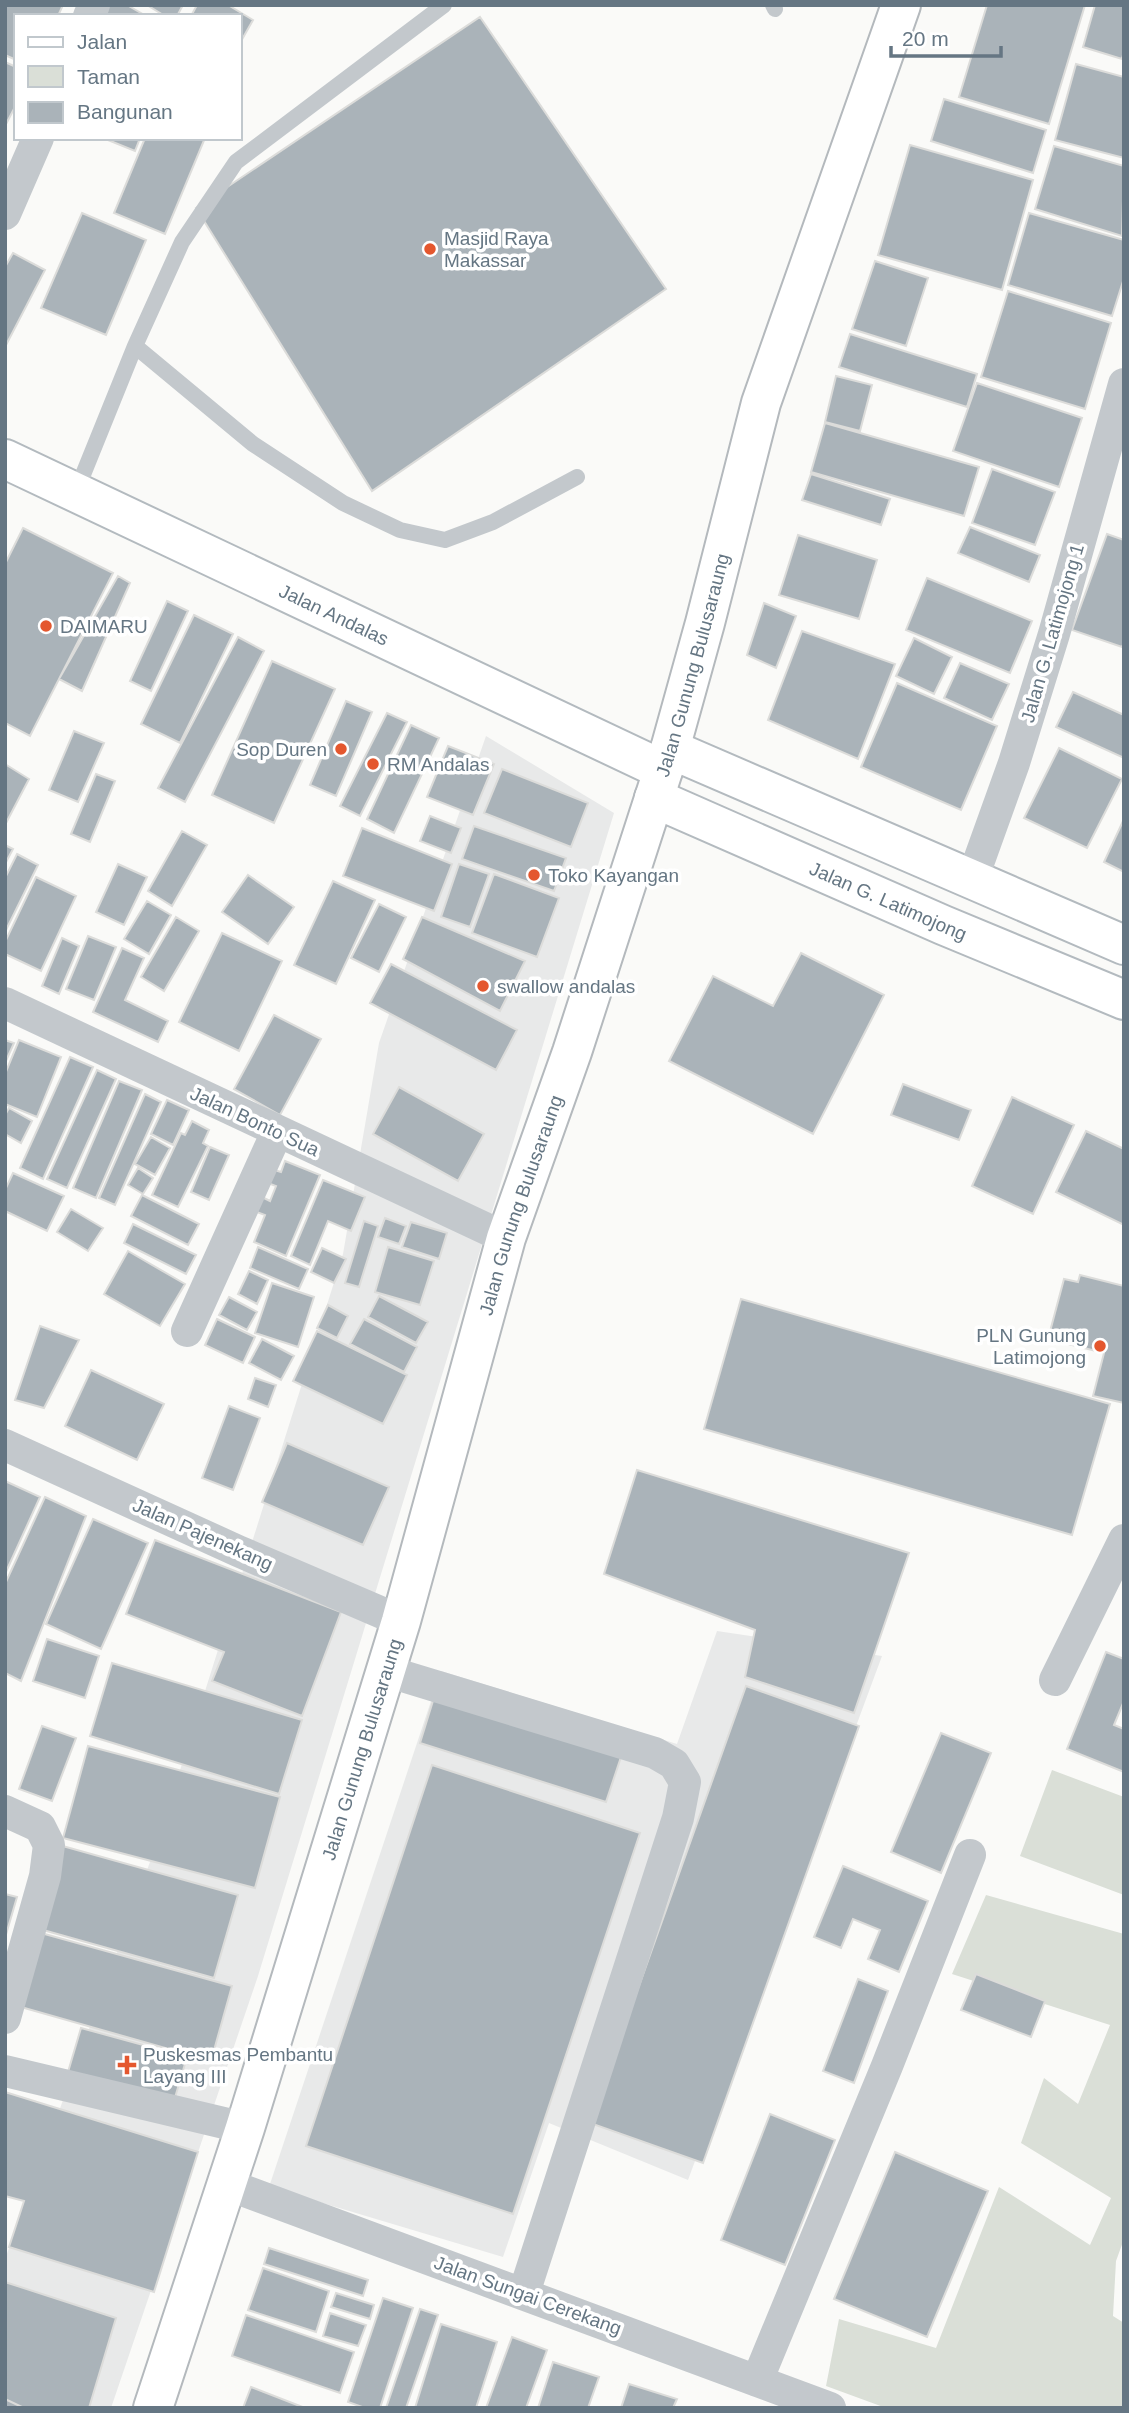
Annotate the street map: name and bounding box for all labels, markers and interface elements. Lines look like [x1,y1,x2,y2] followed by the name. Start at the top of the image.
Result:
[14,14,242,140] legend
[891,14,1001,58] scale bar
[902,27,949,50] text: 20 m
[77,30,127,53] text: Jalan
[77,65,140,88] text: Taman
[77,100,173,123] text: Bangunan
[444,228,549,271] place label: Masjid Raya Makassar
[422,241,438,257] marker: Masjid Raya Makassar
[1017,541,1088,725] street label: Jalan G. Latimojong 1
[652,551,733,779] street label: Jalan Gunung Bulusaraung
[276,580,392,650] street label: Jalan Andalas
[60,616,148,637] place label: DAIMARU
[38,618,54,634] marker: DAIMARU
[236,739,327,760] place label: Sop Duren
[333,741,349,757] marker: Sop Duren
[387,754,489,775] place label: RM Andalas
[365,756,381,772] marker: RM Andalas
[807,858,970,945] street label: Jalan G. Latimojong
[548,865,679,886] place label: Toko Kayangan
[526,867,542,883] marker: Toko Kayangan
[497,976,635,997] place label: swallow andalas
[475,978,491,994] marker: swallow andalas
[187,1082,323,1161] street label: Jalan Bonto Sua
[475,1092,567,1318] street label: Jalan Gunung Bulusaraung
[976,1325,1086,1368] place label: PLN Gunung Latimojong
[1092,1338,1108,1354] marker: PLN Gunung Latimojong
[130,1494,276,1575] street label: Jalan Pajenekang
[318,1636,406,1863] street label: Jalan Gunung Bulusaraung
[143,2044,333,2087] place label: Puskesmas Pembantu Layang III
[117,2055,137,2075] marker: Puskesmas Pembantu Layang III
[431,2252,624,2339] street label: Jalan Sungai Cerekang

